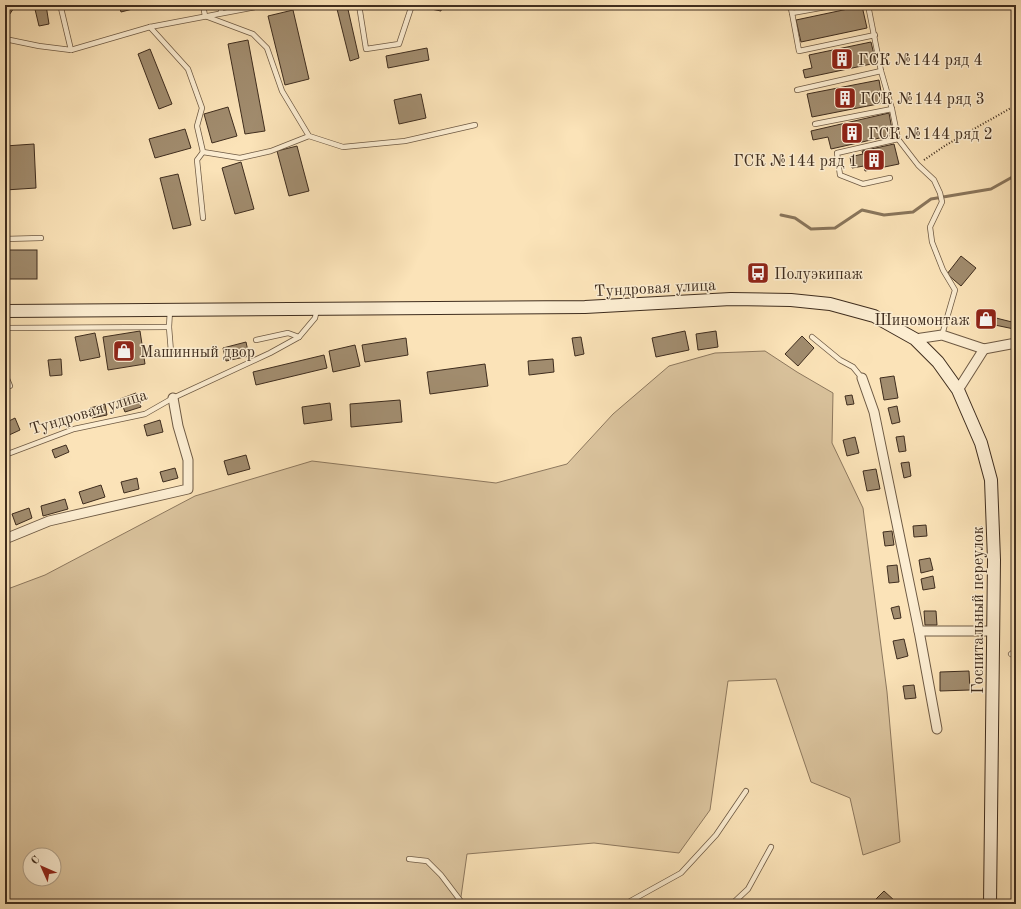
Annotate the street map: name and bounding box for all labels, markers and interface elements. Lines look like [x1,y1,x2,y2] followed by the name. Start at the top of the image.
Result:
[829,46,855,72] building icon: ГСК №144 ряд 4
[858,53,983,69] place label: ГСК №144 ряд 4
[832,85,858,111] building icon: ГСК №144 ряд 3
[860,92,985,108] place label: ГСК №144 ряд 3
[839,120,865,146] building icon: ГСК №144 ряд 2
[868,127,993,143] place label: ГСК №144 ряд 2
[861,147,887,173] building icon: ГСК №144 ряд 1
[733,154,858,170] place label: ГСК №144 ряд 1
[745,260,771,286] bus stop icon: Полуэкипаж
[774,267,864,283] place label: Полуэкипаж
[594,278,717,300] street label: Тундровая улица
[973,306,999,332] shop icon: Шиномонтаж
[874,313,971,329] place label: Шиномонтаж
[111,338,137,364] shop icon: Машинный двор
[140,345,255,361] place label: Машинный двор
[28,387,149,438] street label: Тундровая улица
[971,526,987,694] street label: Госпитальный переулок
[22,847,62,887] north arrow
[30,855,42,867] text: С

